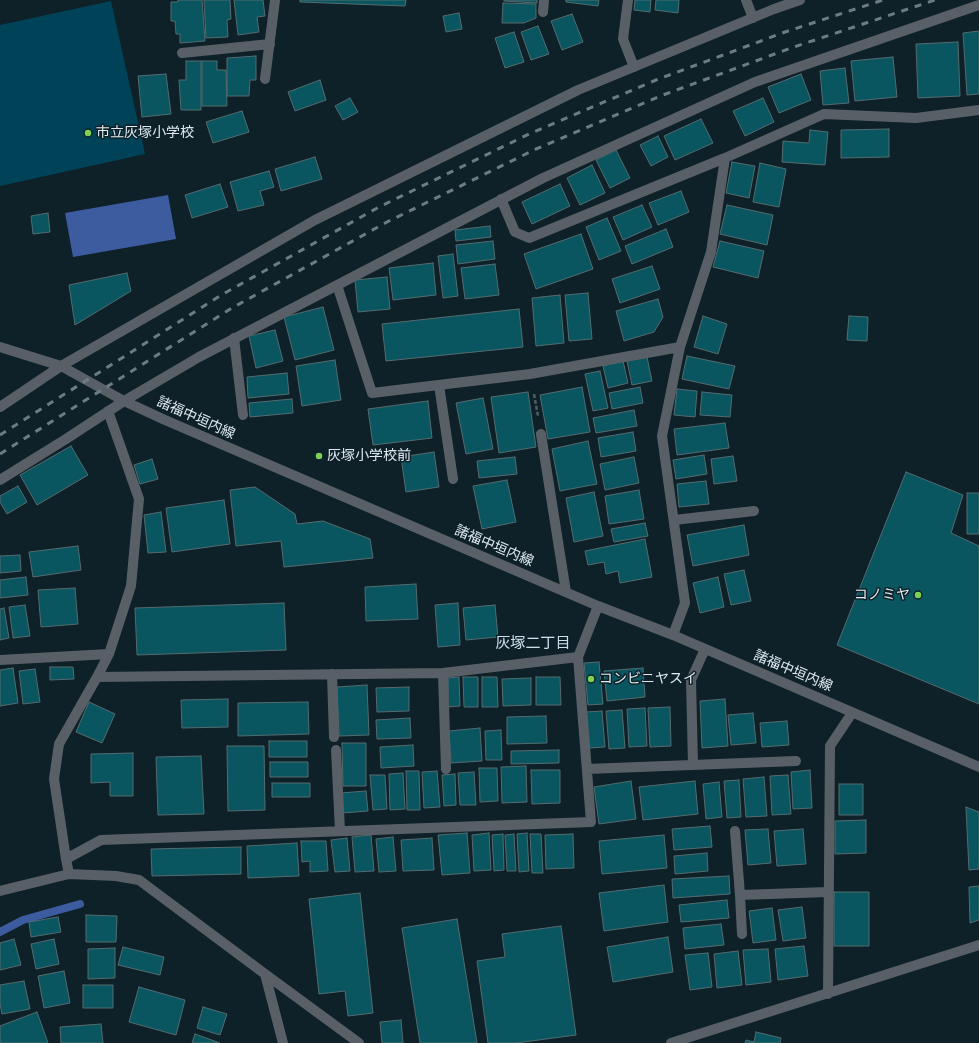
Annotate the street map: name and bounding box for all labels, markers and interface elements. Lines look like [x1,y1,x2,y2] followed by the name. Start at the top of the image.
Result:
[96,125,194,141] place label: 市立灰塚小学校
[83,128,93,138] marker: 市立灰塚小学校
[154,393,238,443] street label: 諸福中垣内線
[327,448,411,464] place label: 灰塚小学校前
[314,451,324,461] marker: 灰塚小学校前
[452,522,536,570] street label: 諸福中垣内線
[854,587,910,603] place label: コノミヤ
[913,590,923,600] marker: コノミヤ
[496,634,570,652] district label: 灰塚二丁目
[751,647,835,695] street label: 諸福中垣内線
[599,671,697,687] place label: コンビニヤスイ
[586,674,596,684] marker: コンビニヤスイ

